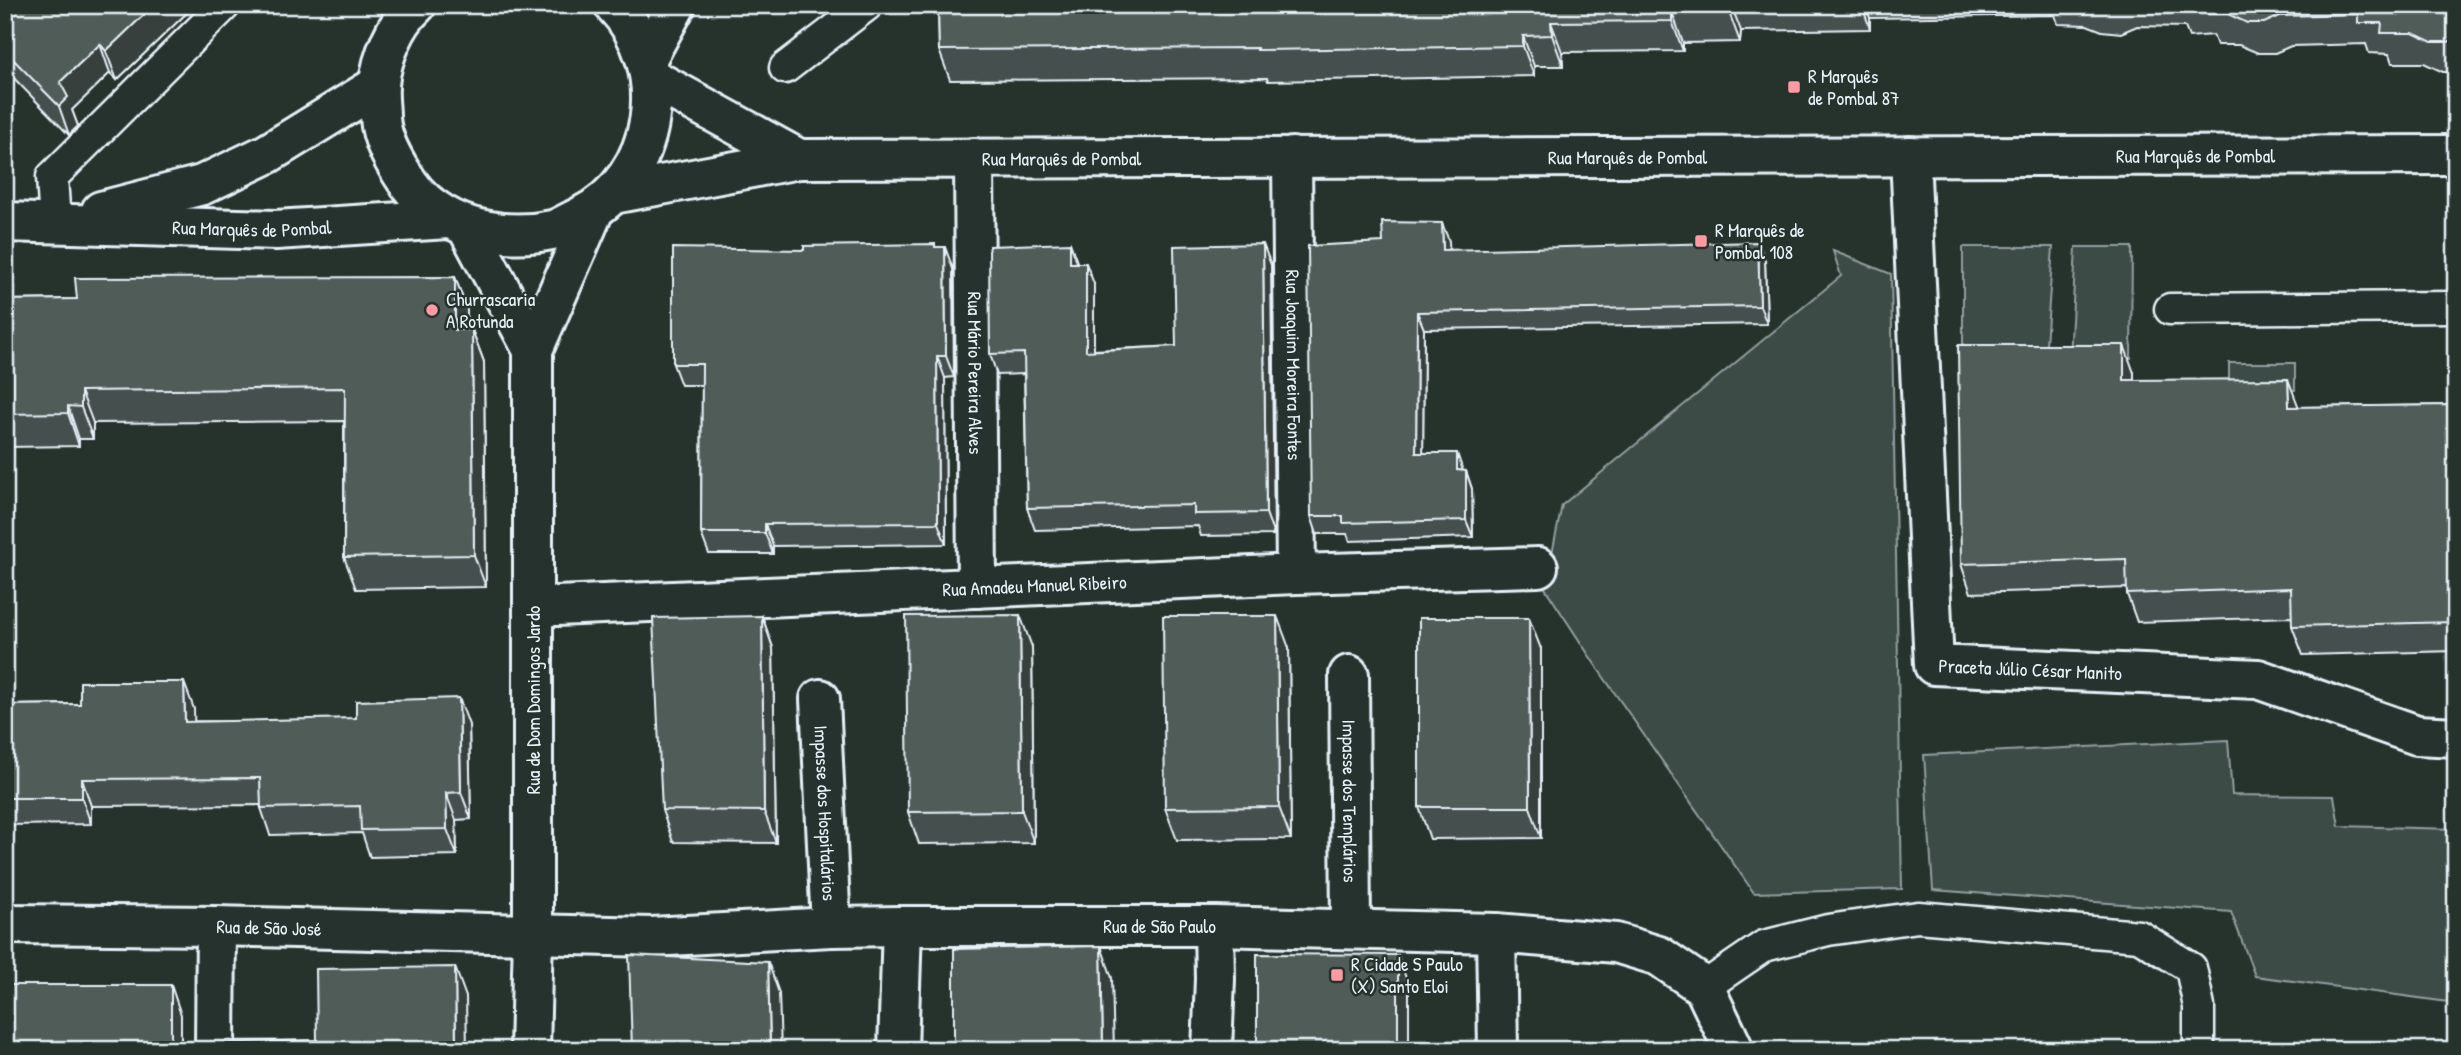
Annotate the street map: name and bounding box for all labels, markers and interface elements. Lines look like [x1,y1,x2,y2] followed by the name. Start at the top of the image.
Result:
[1808,63,1899,111] place label: R Marquês de Pombal 87
[1786,79,1802,95] marker: R Marquês de Pombal 87
[2116,142,2276,169] street label: Rua Marquês de Pombal
[1548,144,1708,170] street label: Rua Marquês de Pombal
[982,145,1142,172] street label: Rua Marquês de Pombal
[172,213,333,243] street label: Rua Marquês de Pombal
[1715,217,1805,265] place label: R Marquês de Pombal 108
[1693,233,1709,249] marker: R Marquês de Pombal 108
[1280,270,1308,460] street label: Rua Joaquim Moreira Fontes
[446,286,536,334] place label: Churrascaria A Rotunda
[962,292,989,454] street label: Rua Mário Pereira Alves
[424,302,440,318] marker: Churrascaria A Rotunda
[942,568,1127,602] street label: Rua Amadeu Manuel Ribeiro
[520,605,546,794] street label: Rua de Dom Domingos Jardo
[1938,652,2123,686] street label: Praceta Júlio César Manito
[1336,719,1364,883] street label: Impasse dos Templários
[808,724,843,901] street label: Impasse dos Hospitalários
[216,913,322,942] street label: Rua de São José
[1103,913,1216,939] street label: Rua de São Paulo
[1351,951,1463,999] place label: R Cidade S Paulo (X) Santo Eloi
[1329,967,1345,983] marker: R Cidade S Paulo (X) Santo Eloi

